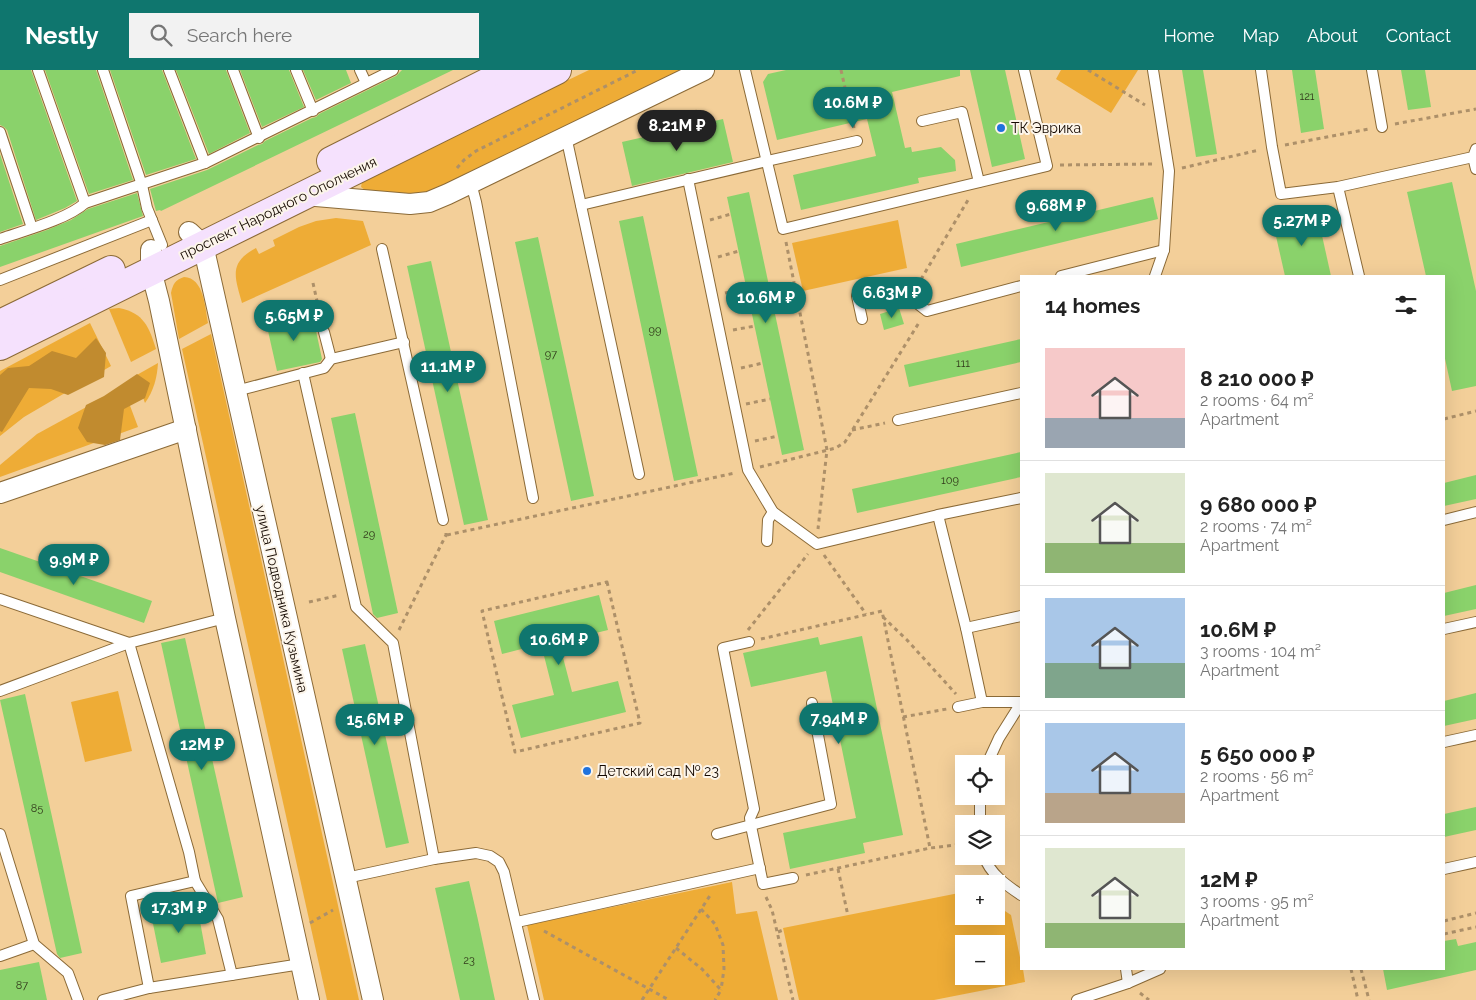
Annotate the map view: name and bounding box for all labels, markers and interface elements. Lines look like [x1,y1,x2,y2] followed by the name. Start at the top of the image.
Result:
[129,13,479,58] search box
[25,21,99,50] text: Nestly
[147,21,175,49] icon: search
[187,24,292,46] text: Search here
[1163,25,1214,46] text: Home
[1242,25,1279,46] text: Map
[1307,25,1358,46] text: About
[1386,25,1451,46] text: Contact
[807,87,899,129] pin: 10.6M ₽
[1299,90,1315,103] house number: 121
[824,93,882,112] text: 10.6M ₽
[631,109,723,152] pin: 8.21M ₽
[648,116,706,135] text: 8.21M ₽
[1011,120,1081,136] place label: ТК Эврика
[995,122,1007,134] marker: ТК Эврика
[177,153,379,263] street label: проспект Народного Ополчения
[1010,190,1102,232] pin: 9.68M ₽
[1026,196,1086,215] text: 9.68M ₽
[1256,204,1348,247] pin: 5.27M ₽
[1273,211,1331,230] text: 5.27M ₽
[846,276,938,319] pin: 6.63M ₽
[720,282,812,324] pin: 10.6M ₽
[863,283,921,302] text: 6.63M ₽
[737,288,795,307] text: 10.6M ₽
[1392,291,1420,319] icon: filters
[1045,293,1140,318] text: 14 homes
[248,300,340,342] pin: 5.65M ₽
[265,306,323,325] text: 5.65M ₽
[649,324,661,337] house number: 99
[545,348,557,361] house number: 97
[402,350,494,393] pin: 11.1M ₽
[421,357,475,376] text: 11.1M ₽
[956,357,970,370] house number: 111
[1200,366,1314,391] text: 8 210 000 ₽
[1085,368,1145,428] icon: home
[1200,391,1314,410] text: 2 rooms · 64 m²
[1200,410,1279,429] text: Apartment
[941,474,959,487] house number: 109
[1200,492,1317,517] text: 9 680 000 ₽
[1085,493,1145,553] icon: home
[253,504,311,694] street label: улица Подводника Кузьмина
[1200,517,1312,536] text: 2 rooms · 74 m²
[363,528,375,541] house number: 29
[1200,536,1279,555] text: Apartment
[33,544,115,586] pin: 9.9M ₽
[49,550,99,569] text: 9.9M ₽
[1200,617,1276,642] text: 10.6M ₽
[1085,618,1145,678] icon: home
[513,624,605,666] pin: 10.6M ₽
[530,630,588,649] text: 10.6M ₽
[1200,642,1321,661] text: 3 rooms · 104 m²
[1200,661,1279,680] text: Apartment
[793,702,885,745] pin: 7.94M ₽
[329,704,421,746] pin: 15.6M ₽
[810,709,868,728] text: 7.94M ₽
[346,710,404,729] text: 15.6M ₽
[167,728,237,771] pin: 12M ₽
[180,735,224,754] text: 12M ₽
[1200,742,1315,767] text: 5 650 000 ₽
[1085,743,1145,803] icon: home
[955,755,1005,985] map controls
[955,755,1005,805] button: locate
[597,763,719,779] place label: Детский сад № 23
[581,765,593,777] marker: Детский сад № 23
[1200,767,1314,786] text: 2 rooms · 56 m²
[1200,786,1279,805] text: Apartment
[31,802,43,815] house number: 85
[955,815,1005,865] button: layers
[1200,867,1258,892] text: 12M ₽
[1085,868,1145,928] icon: home
[955,875,1005,925] button: +
[133,892,225,934] pin: 17.3M ₽
[1200,892,1314,911] text: 3 rooms · 95 m²
[151,898,207,917] text: 17.3M ₽
[1200,911,1279,930] text: Apartment
[955,935,1005,985] button: −
[463,954,475,967] house number: 23
[16,979,28,992] house number: 87

